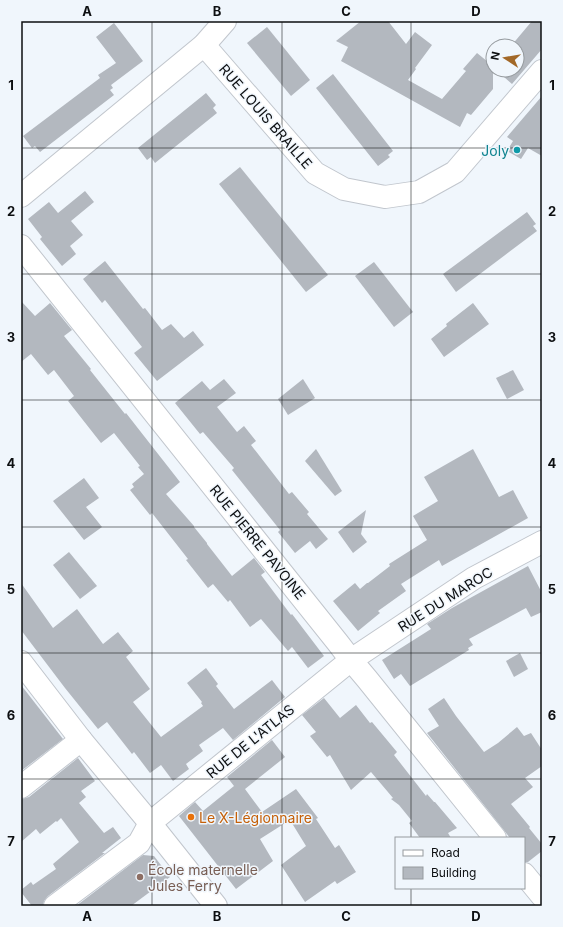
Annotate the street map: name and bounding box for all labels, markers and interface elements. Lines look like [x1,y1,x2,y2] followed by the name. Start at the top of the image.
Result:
[82,3,92,19] text: A
[213,3,222,19] text: B
[341,3,351,19] text: C
[471,3,481,19] text: D
[485,38,525,78] north arrow
[487,50,503,61] text: N
[216,60,316,172] street label: RUE LOUIS BRAILLE
[8,77,14,93] text: 1
[549,77,555,93] text: 1
[481,142,509,159] place label: Joly
[512,145,522,155] marker: Joly
[7,203,15,219] text: 2
[548,203,556,219] text: 2
[7,329,15,345] text: 3
[548,329,556,345] text: 3
[7,455,16,471] text: 4
[548,455,557,471] text: 4
[207,481,309,603] street label: RUE PIERRE PAVOINE
[394,563,496,635] street label: RUE DU MAROC
[7,581,15,597] text: 5
[548,581,556,597] text: 5
[203,700,297,782] street label: RUE DE L'ATLAS
[7,707,15,723] text: 6
[548,707,556,723] text: 6
[199,809,312,826] place label: Le X-Légionnaire
[186,812,196,822] marker: Le X-Légionnaire
[7,833,15,849] text: 7
[548,833,556,849] text: 7
[395,837,525,889] legend
[431,845,460,860] text: Road
[148,861,258,894] place label: École maternelle Jules Ferry
[431,865,476,880] text: Building
[135,872,145,882] marker: École maternelle Jules Ferry
[82,908,92,924] text: A
[213,908,222,924] text: B
[341,908,351,924] text: C
[471,908,481,924] text: D

